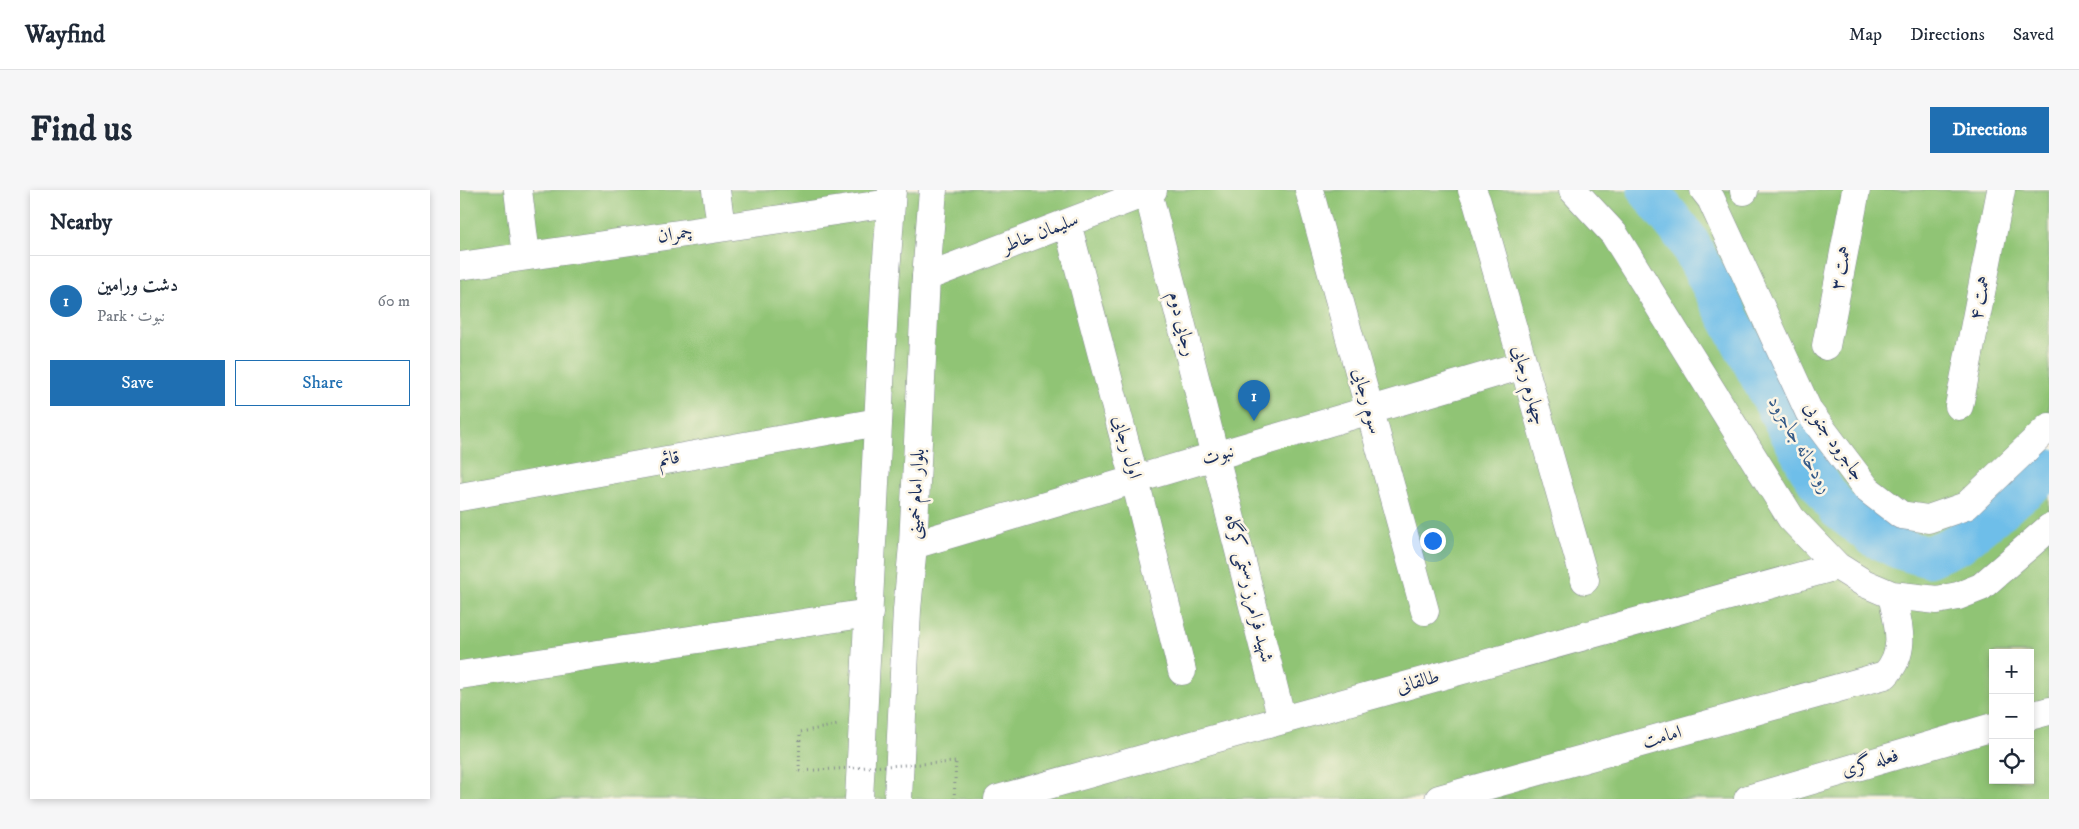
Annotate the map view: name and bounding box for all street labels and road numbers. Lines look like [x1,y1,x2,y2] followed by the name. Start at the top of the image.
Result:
[996,208,1082,259] street label: سلیمان خاطر
[656,220,694,248] street label: چمران
[1825,244,1857,292] street label: همت ۳
[1964,274,1996,322] street label: همت ۴
[1159,289,1201,360] street label: رجایی دوم
[1503,342,1551,429] street label: چهارم رجایی
[1343,365,1387,438] street label: سوم رجایی
[1797,397,1870,486] street label: جاجرود جنوبی
[1107,413,1146,481] street label: اول رجایی
[1199,439,1237,471] street label: نبوت
[657,446,682,476] street label: قائم
[902,448,934,540] street label: بلوار امام خمینی
[1218,511,1280,665] street label: شهید فرامرز رستمی کرگاه
[1394,665,1442,699] street label: طالقانی
[1640,720,1684,754] street label: امامت
[1838,742,1901,782] street label: فعله گری

